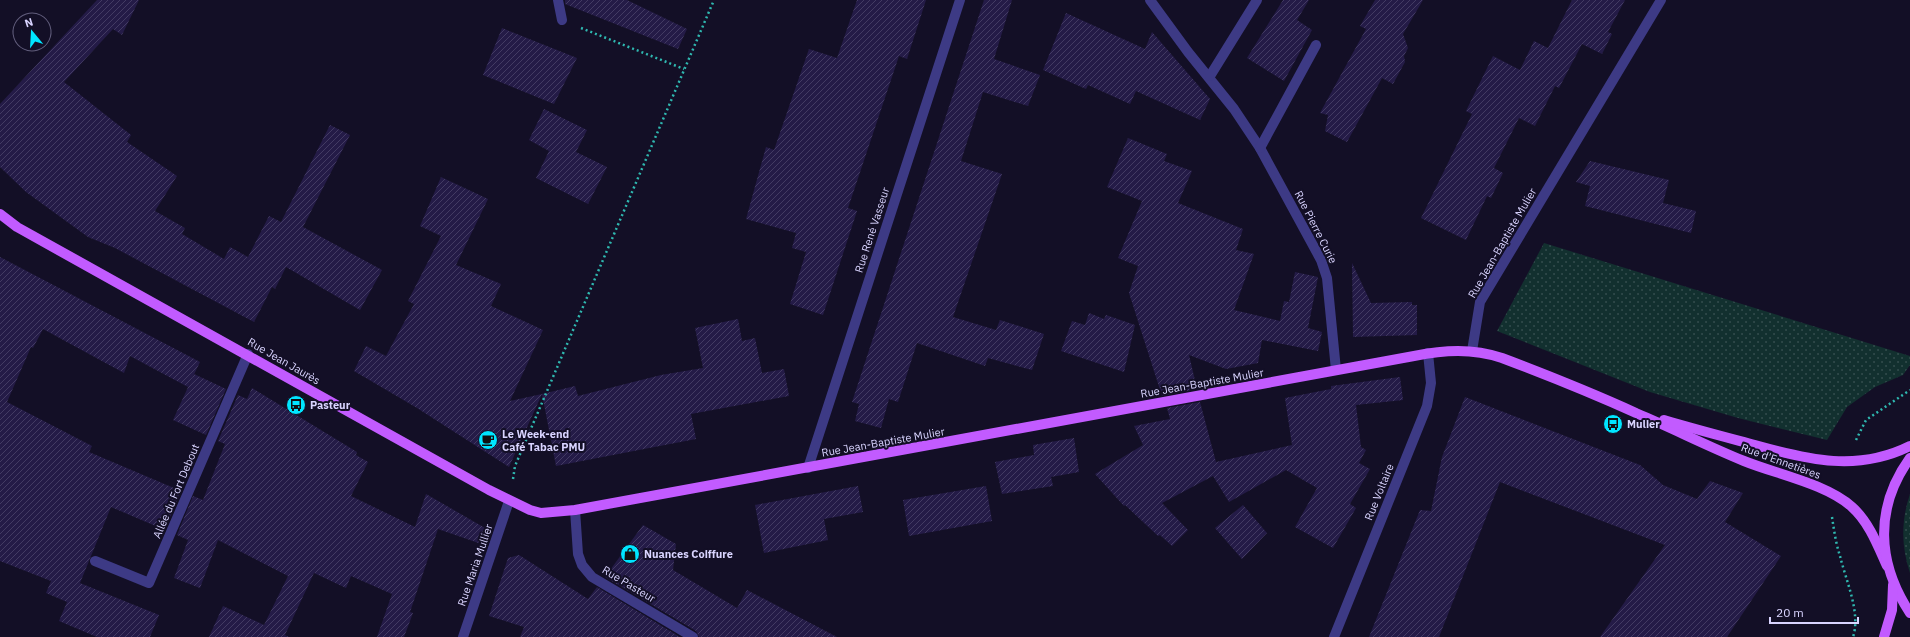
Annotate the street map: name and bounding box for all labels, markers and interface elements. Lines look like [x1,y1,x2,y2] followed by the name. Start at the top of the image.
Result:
[12,12,52,52] north arrow
[23,15,35,30] text: N
[1465,185,1539,301] street label: Rue Jean-Baptiste Mulier
[852,186,892,274] street label: Rue René Vasseur
[1292,188,1340,266] street label: Rue Pierre Curie
[245,335,323,387] street label: Rue Jean Jaurès
[1139,365,1265,401] street label: Rue Jean-Baptiste Mulier
[285,394,307,416] bus stop icon: Pasteur
[310,398,351,412] place label: Pasteur
[1602,413,1624,435] bus stop icon: Mulier
[1627,417,1660,431] place label: Mulier
[820,424,946,460] street label: Rue Jean-Baptiste Mulier
[502,427,585,454] place label: Le Week-end Café Tabac PMU
[477,429,499,451] cafe icon: Le Week-end Café Tabac PMU
[1739,440,1823,482] street label: Rue d'Ennetières
[150,441,202,540] street label: Allée du Fort Debout
[1361,462,1397,522] street label: Rue Voltaire
[454,522,496,608] street label: Rue Maria Mullier
[619,543,641,565] shop icon: Nuances Coiffure
[644,547,733,561] place label: Nuances Coiffure
[600,563,658,605] street label: Rue Pasteur
[1770,599,1858,625] scale bar
[1776,605,1804,620] text: 20 m

